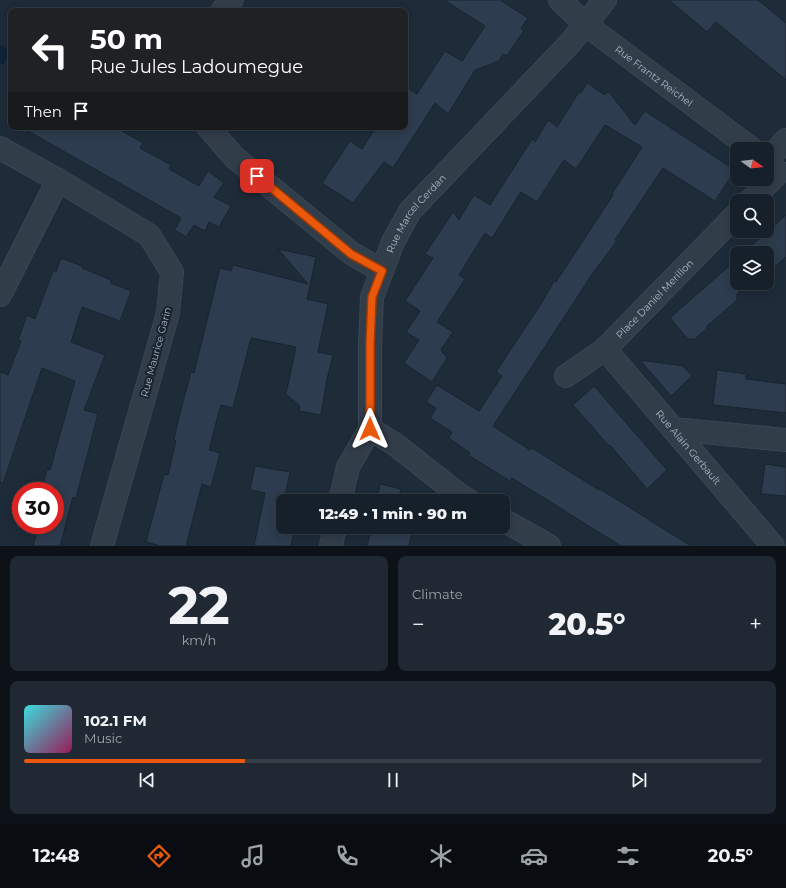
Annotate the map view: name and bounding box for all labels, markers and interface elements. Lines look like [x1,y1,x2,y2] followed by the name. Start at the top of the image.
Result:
[90,22,163,56] text: 50 m
[24,24,76,76] icon: left
[613,42,696,109] street label: Rue Frantz Reichel
[90,56,303,78] text: Rue Jules Ladoumegue
[70,100,92,122] icon: arrive
[24,102,62,121] text: Then
[730,142,774,186] north arrow
[730,142,774,290] map controls
[240,159,274,193] pin
[246,165,268,187] icon: arrive
[383,171,448,255] street label: Rue Marcel Cerdan
[730,194,774,238] button: search
[730,246,774,290] button: layers
[613,256,696,341] street label: Place Daniel Merillon
[138,306,174,398] street label: Rue Maurice Garin
[653,407,724,487] street label: Rue Alain Gerbault
[349,408,391,450] position arrow
[12,482,64,534] speed limit sign: 30
[319,504,467,523] text: 12:49 · 1 min · 90 m
[168,574,230,637] text: 22
[412,586,463,602] text: Climate
[548,606,626,643] text: 20.5°
[412,611,425,638] text: −
[749,611,762,638] text: +
[182,632,216,648] text: km/h
[84,711,147,730] text: 102.1 FM
[84,730,122,746] text: Music
[136,769,158,791] icon: previous
[382,769,404,791] icon: pause
[628,769,650,791] icon: next
[145,842,173,870] icon: directions
[239,842,267,870] icon: music
[333,842,361,870] icon: phone
[427,842,455,870] icon: climate
[520,842,548,870] icon: car
[614,842,642,870] icon: filters
[33,845,80,867] text: 12:48
[708,845,753,867] text: 20.5°

